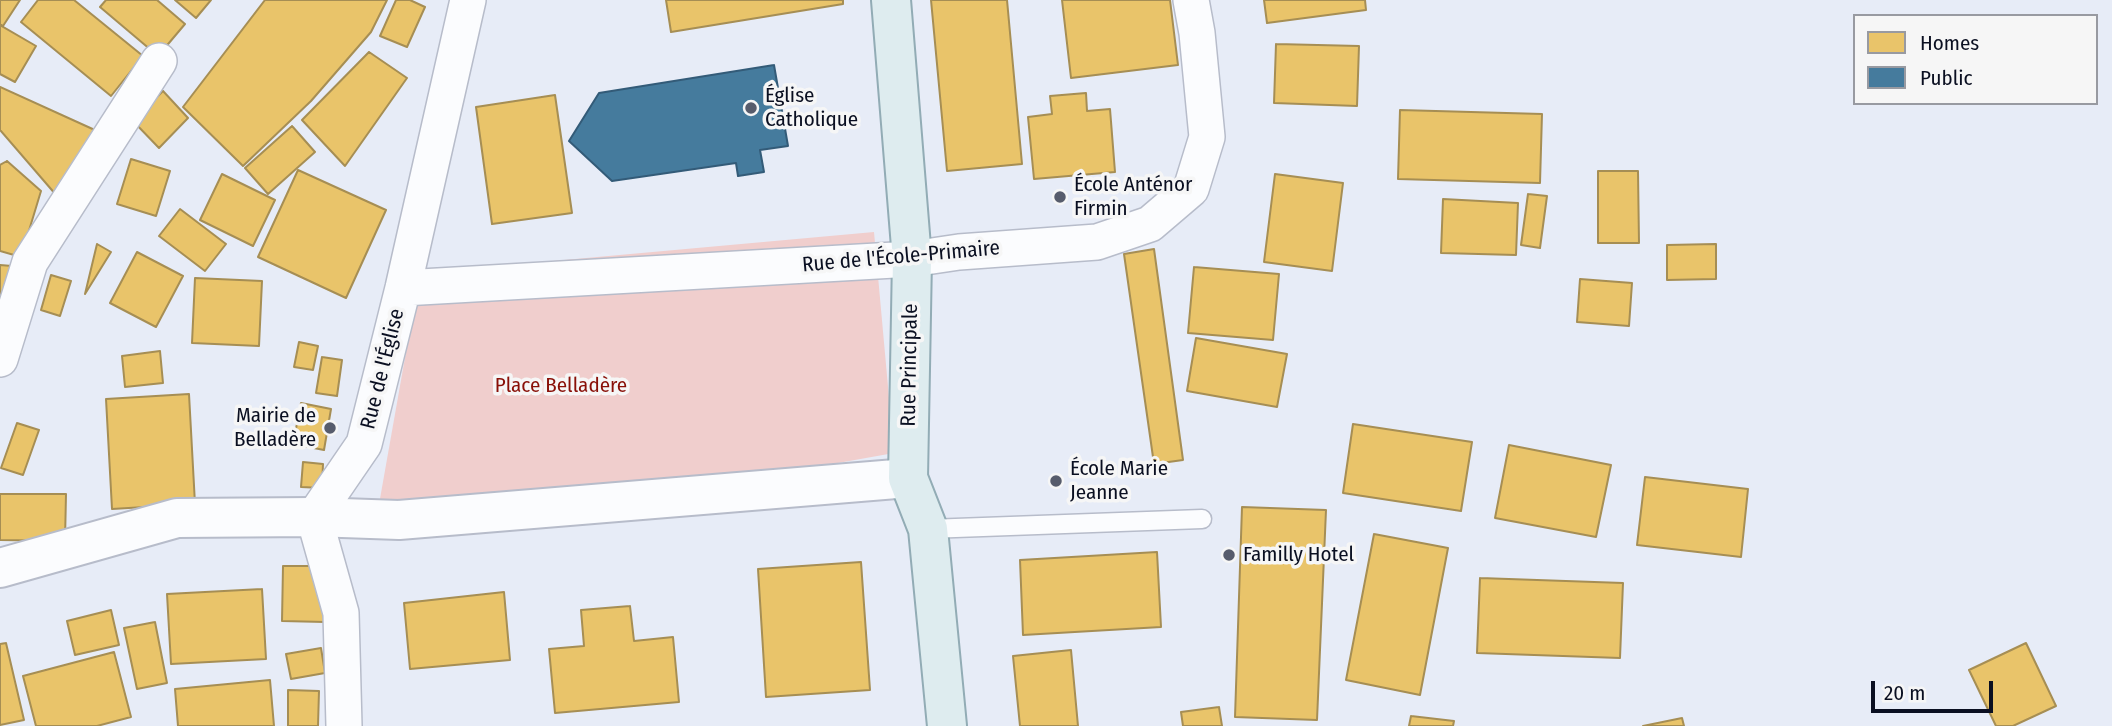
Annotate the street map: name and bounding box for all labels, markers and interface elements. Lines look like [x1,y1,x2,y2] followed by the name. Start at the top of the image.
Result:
[1853,14,2098,105] legend
[1920,30,1979,56] text: Homes
[1920,65,1972,91] text: Public
[765,83,858,133] place label: Église Catholique
[743,100,759,116] marker: Église Catholique
[1074,172,1192,222] place label: École Anténor Firmin
[1052,189,1068,205] marker: École Anténor Firmin
[801,236,1001,278] street label: Rue de l'École-Primaire
[896,303,924,427] street label: Rue Principale
[356,306,410,432] street label: Rue de l'Église
[495,373,627,399] park label: Place Belladère
[234,403,316,453] place label: Mairie de Belladère
[322,420,338,436] marker: Mairie de Belladère
[1070,456,1168,506] place label: École Marie Jeanne
[1048,473,1064,489] marker: École Marie Jeanne
[1243,542,1354,568] place label: Familly Hotel
[1221,547,1237,563] marker: Familly Hotel
[1874,666,1996,710] scale bar
[1884,680,1925,706] text: 20 m

